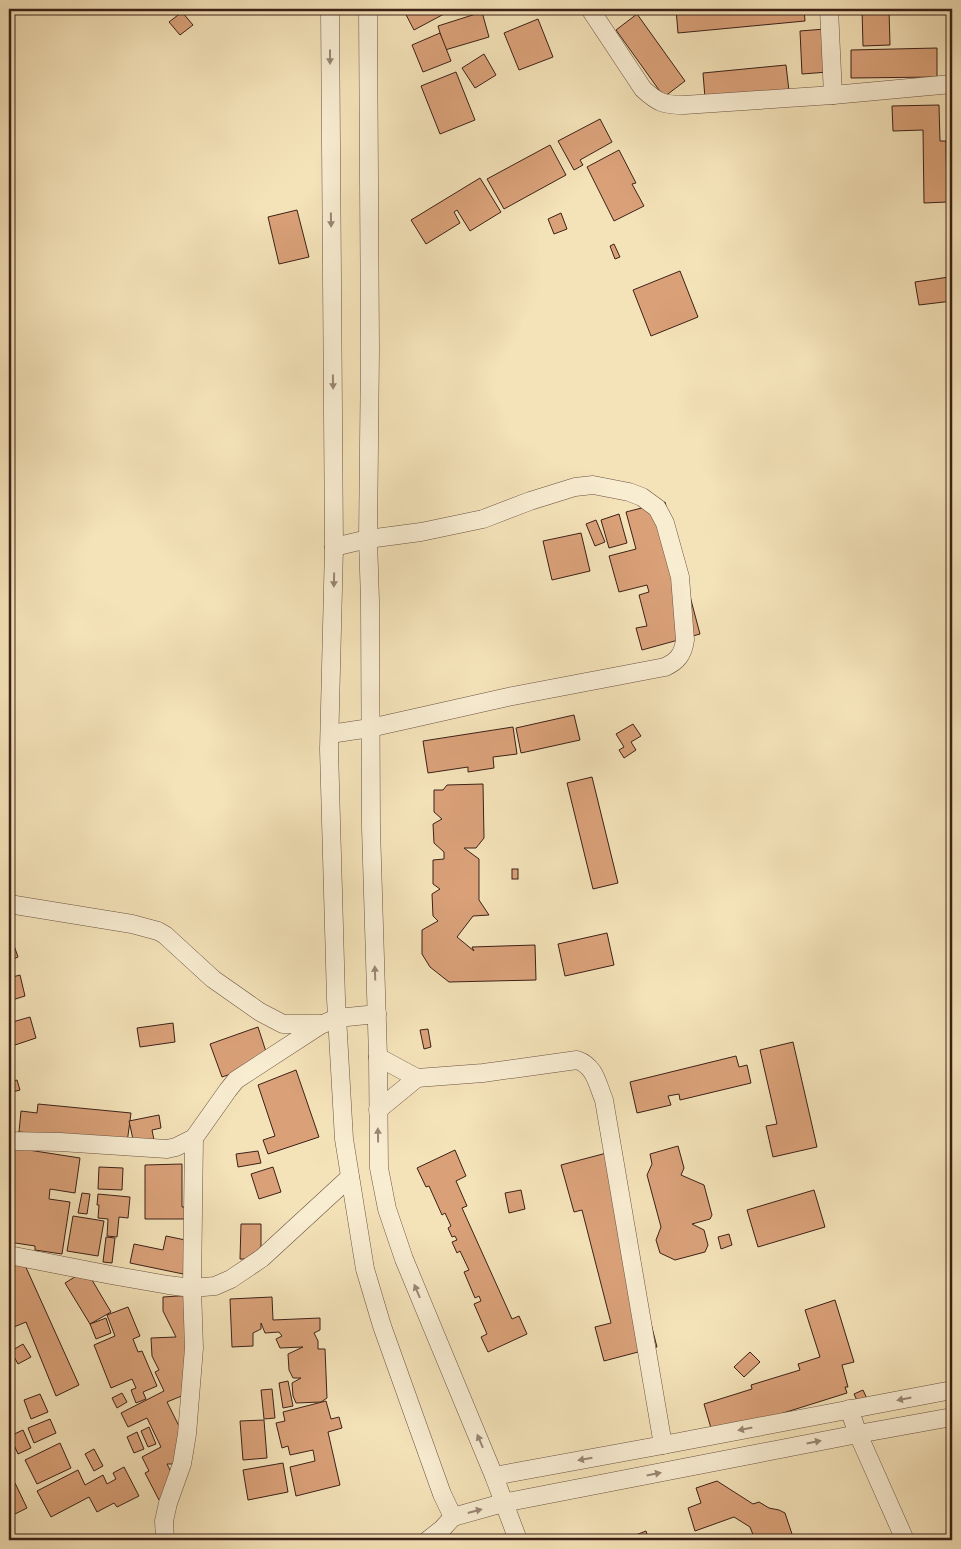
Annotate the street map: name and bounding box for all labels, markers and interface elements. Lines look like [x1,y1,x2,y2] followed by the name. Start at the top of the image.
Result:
[326,50,334,66] one-way arrow
[327,212,335,228] one-way arrow
[329,375,337,391] one-way arrow
[329,572,337,588] one-way arrow
[371,964,379,980] one-way arrow
[374,1127,382,1143] one-way arrow
[413,1284,421,1298] one-way arrow
[896,1395,912,1403] one-way arrow
[736,1426,752,1434] one-way arrow
[475,1434,483,1448] one-way arrow
[806,1438,822,1446] one-way arrow
[577,1456,593,1464] one-way arrow
[647,1469,663,1477] one-way arrow
[468,1506,483,1514] one-way arrow

